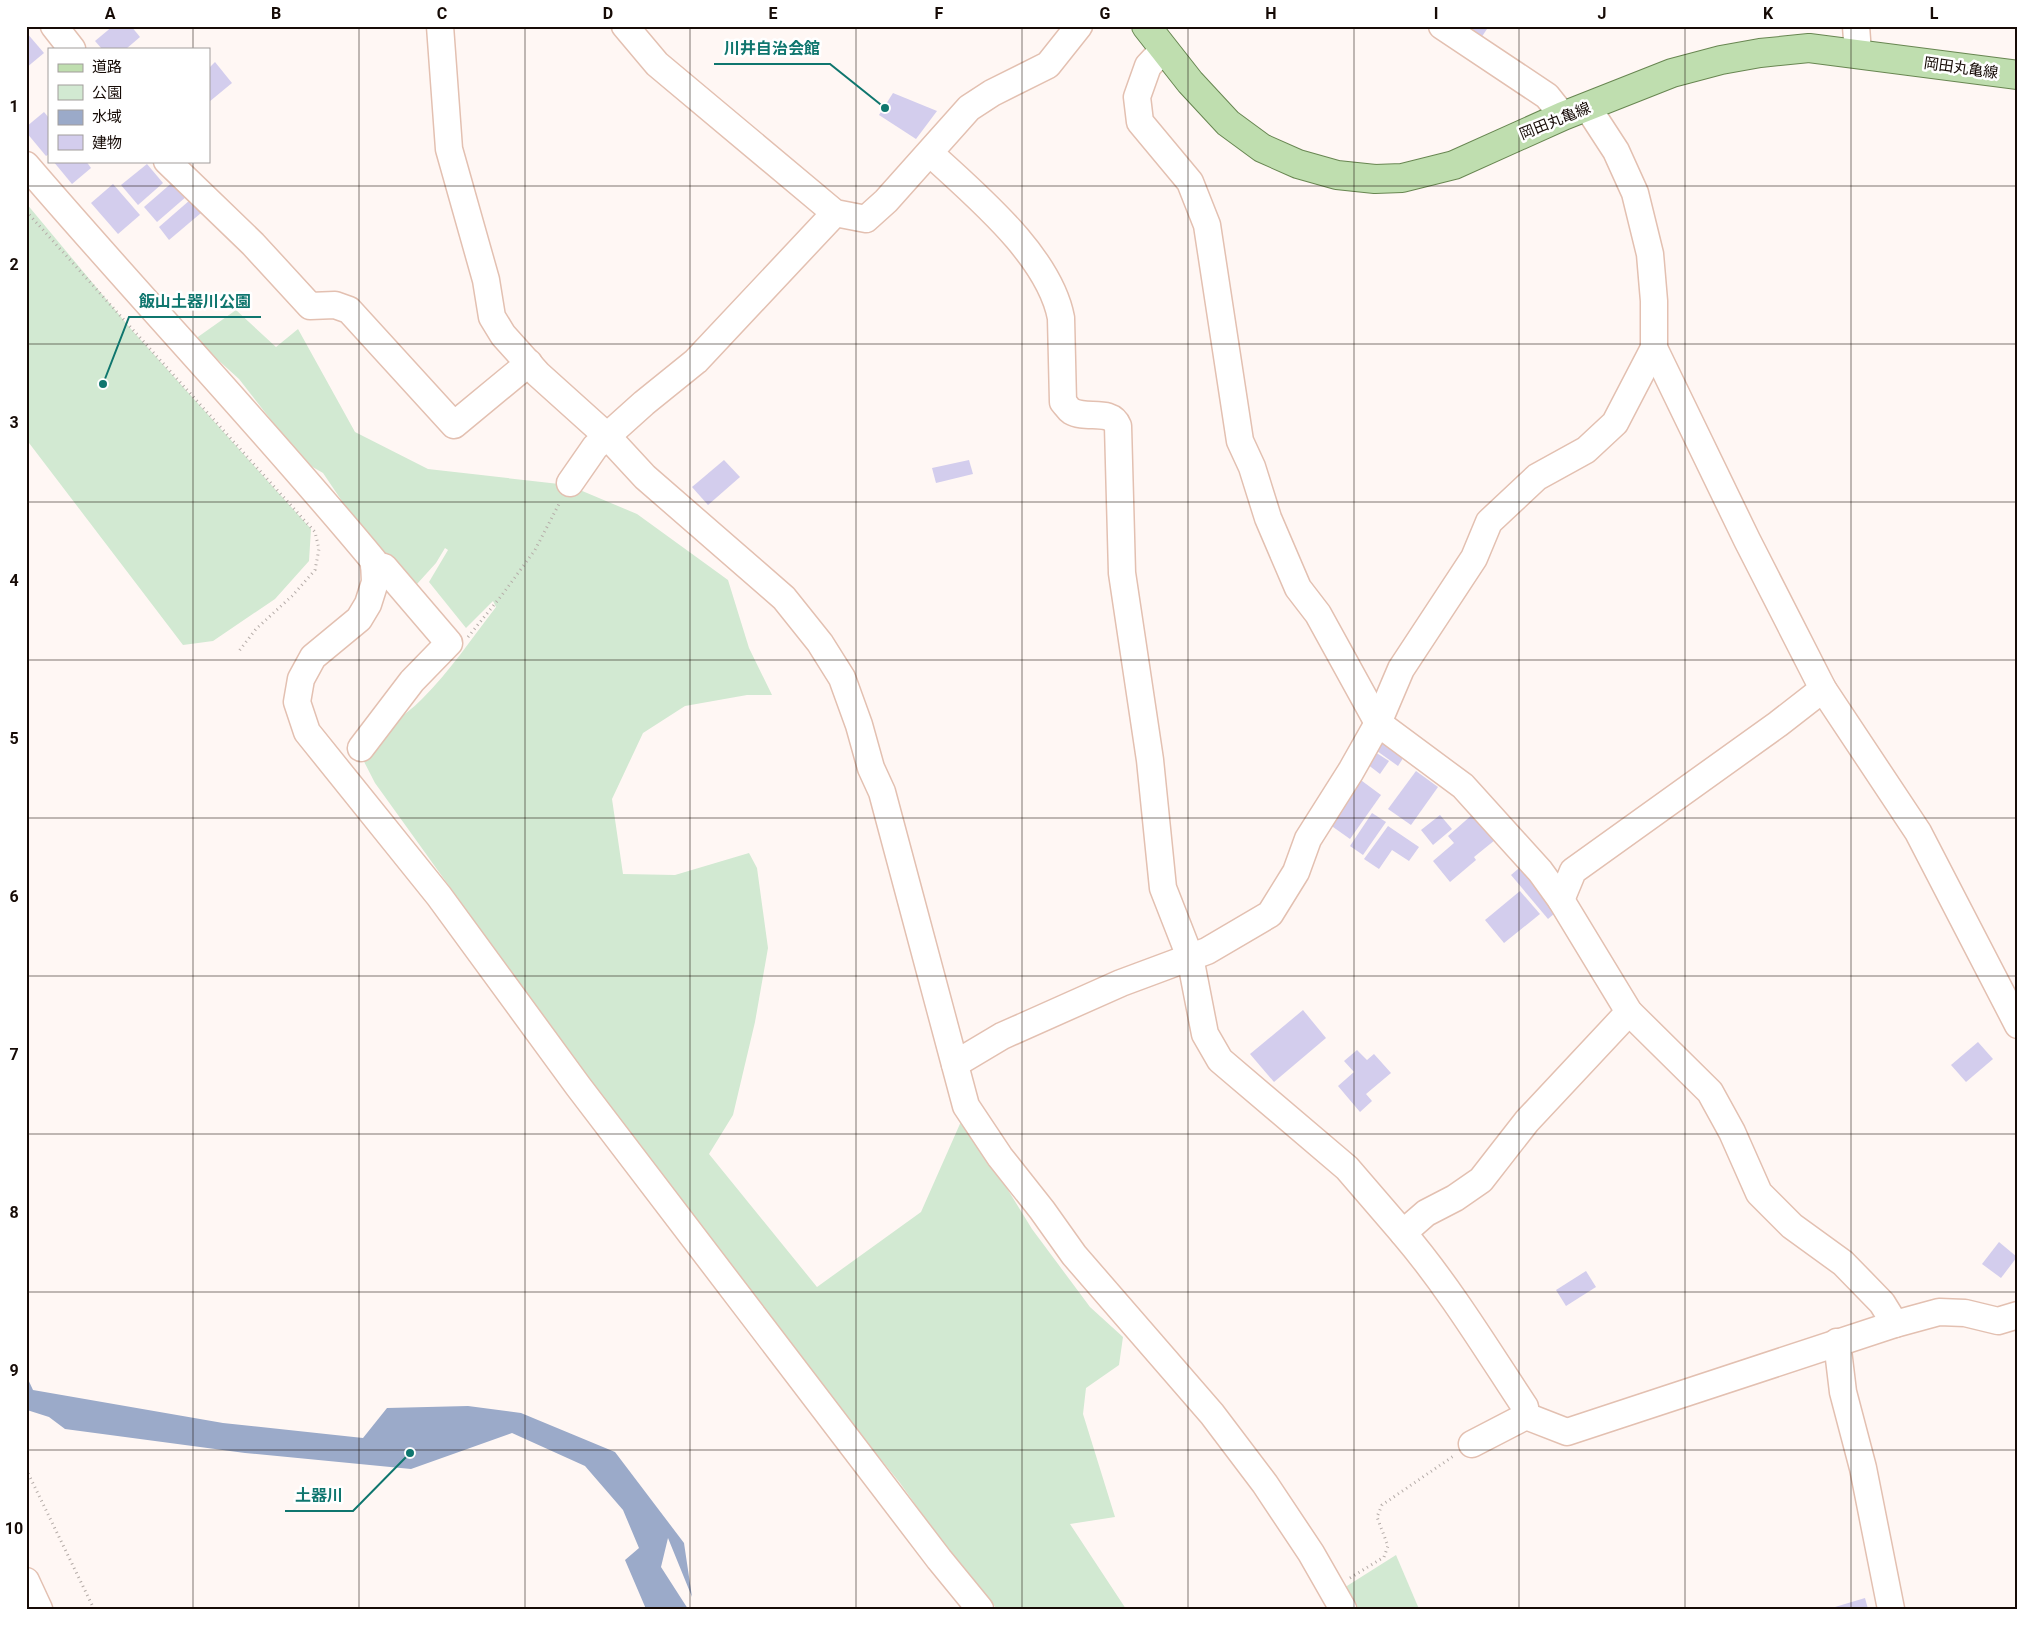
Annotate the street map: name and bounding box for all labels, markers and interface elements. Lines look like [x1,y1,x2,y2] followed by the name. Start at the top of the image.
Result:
[105,4,116,23] text: A
[271,4,281,23] text: B
[437,4,447,23] text: C
[603,4,613,23] text: D
[769,4,778,23] text: E
[935,4,944,23] text: F
[1100,4,1111,23] text: G
[1265,4,1277,23] text: H
[1434,4,1438,23] text: I
[1598,4,1606,23] text: J
[1763,4,1774,23] text: K
[1930,4,1939,23] text: L
[714,33,830,64] callout: 川井自治会館
[724,39,820,58] text: 川井自治会館
[48,48,210,162] legend
[1923,54,1999,82] street label: 岡田丸亀線
[92,58,122,76] text: 道路
[92,84,122,102] text: 公園
[9,97,19,116] text: 1
[1517,99,1593,143] street label: 岡田丸亀線
[92,108,122,126] text: 水域
[92,134,122,152] text: 建物
[9,255,19,274] text: 2
[129,286,261,317] callout: 飯山土器川公園
[138,292,251,311] text: 飯山土器川公園
[9,413,19,432] text: 3
[9,571,19,590] text: 4
[9,729,19,748] text: 5
[9,887,19,906] text: 6
[9,1045,19,1064] text: 7
[9,1203,19,1222] text: 8
[9,1361,19,1380] text: 9
[285,1480,353,1511] callout: 土器川
[295,1486,343,1505] text: 土器川
[5,1519,23,1538] text: 10

